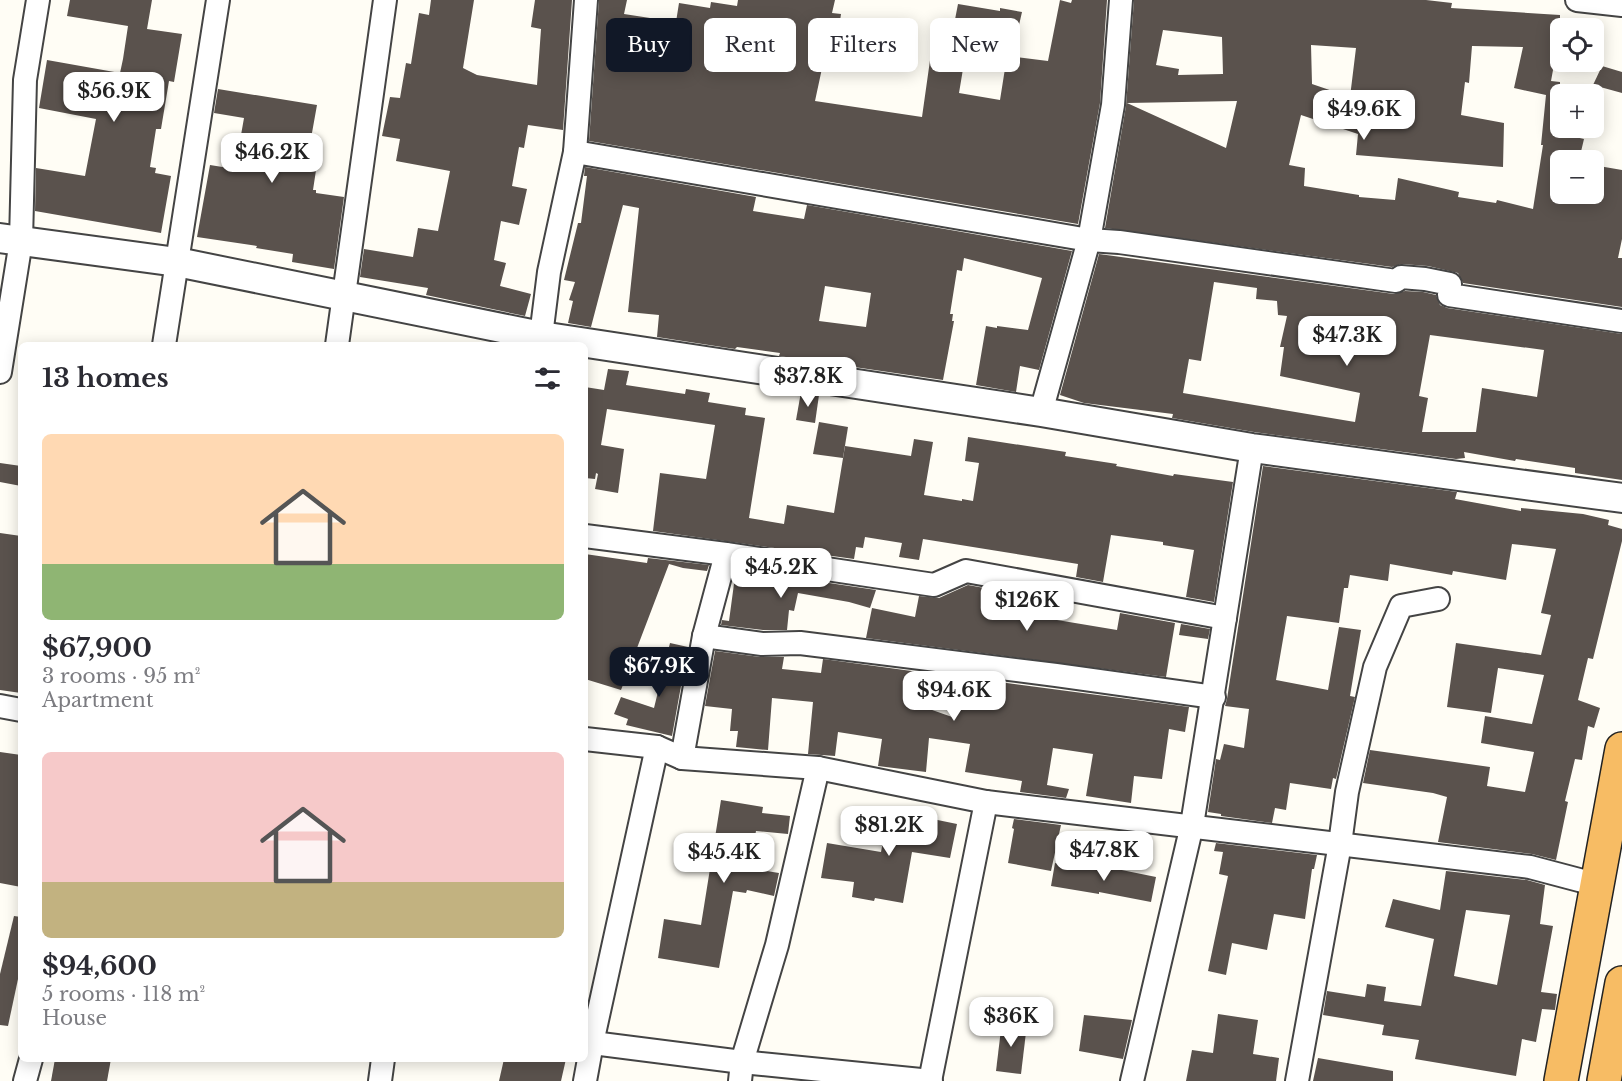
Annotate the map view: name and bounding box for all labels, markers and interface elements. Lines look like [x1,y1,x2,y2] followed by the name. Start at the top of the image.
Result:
[606,18,692,72] chip: Buy
[704,18,796,72] chip: Rent
[808,18,918,72] chip: Filters
[930,18,1020,72] chip: New
[1550,18,1604,204] map controls
[1550,18,1604,72] button: locate
[65,72,163,123] pin: $56.9K
[77,79,151,103] text: $56.9K
[1550,84,1604,138] button: +
[1315,90,1413,141] pin: $49.6K
[1327,97,1401,121] text: $49.6K
[223,133,321,184] pin: $46.2K
[235,140,309,164] text: $46.2K
[1550,150,1604,204] button: −
[1298,316,1396,367] pin: $47.3K
[1312,323,1382,347] text: $47.3K
[759,357,857,408] pin: $37.8K
[42,362,169,394] text: 13 homes
[531,362,564,395] icon: filters
[773,364,843,388] text: $37.8K
[249,473,357,581] icon: home
[732,548,830,599] pin: $45.2K
[745,555,817,579] text: $45.2K
[985,581,1069,632] pin: $126K
[995,588,1059,612] text: $126K
[42,632,152,664] text: $67,900
[610,647,708,698] pin: $67.9K
[624,654,694,678] text: $67.9K
[42,664,200,688] text: 3 rooms · 95 m²
[905,671,1003,722] pin: $94.6K
[917,678,991,702] text: $94.6K
[42,688,153,712] text: Apartment
[249,791,357,899] icon: home
[840,806,938,857] pin: $81.2K
[855,813,923,837] text: $81.2K
[1055,831,1153,882] pin: $47.8K
[675,833,773,884] pin: $45.4K
[1069,838,1139,862] text: $47.8K
[688,840,760,864] text: $45.4K
[42,950,157,982] text: $94,600
[42,982,205,1006] text: 5 rooms · 118 m²
[975,997,1047,1048] pin: $36K
[983,1004,1039,1028] text: $36K
[42,1006,107,1030] text: House

